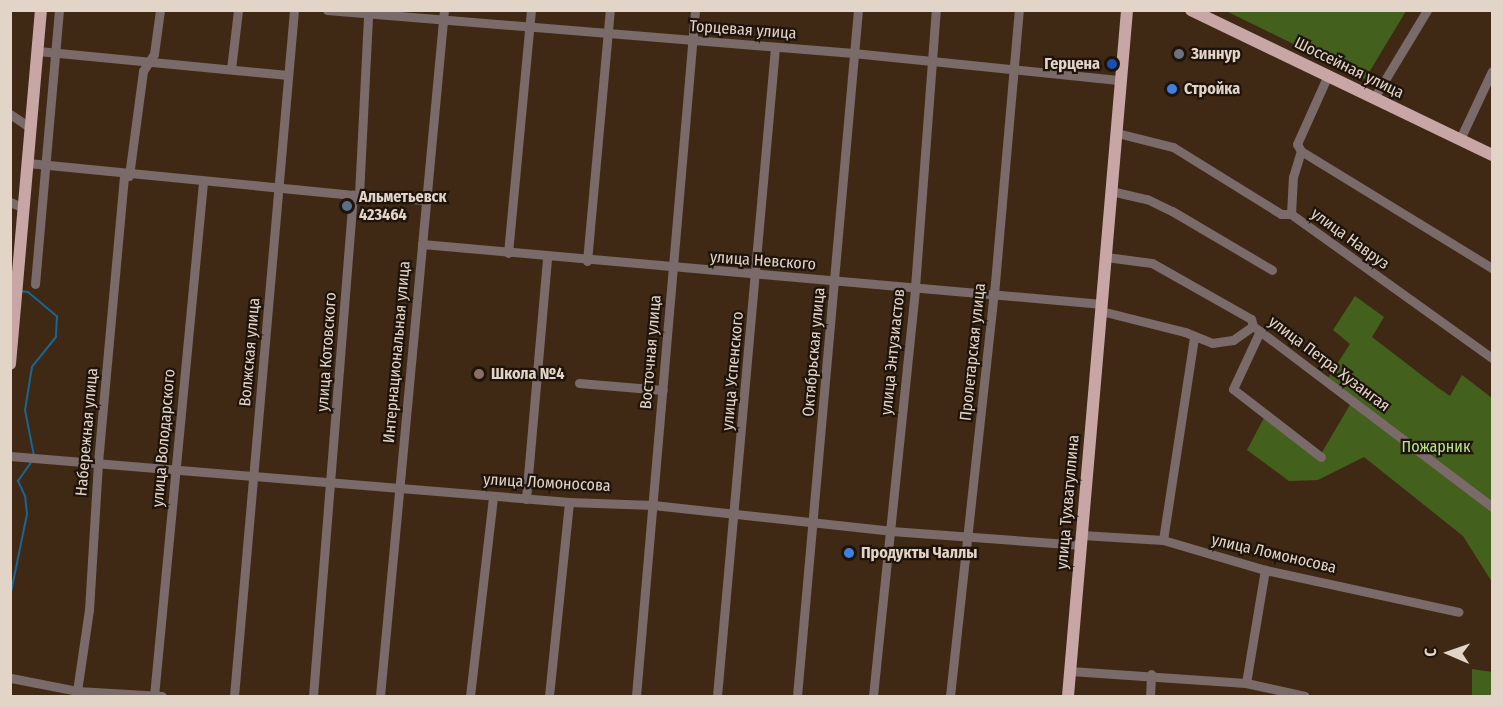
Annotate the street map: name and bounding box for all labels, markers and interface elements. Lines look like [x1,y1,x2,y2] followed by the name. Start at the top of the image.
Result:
[689,17,797,43] street label: Торцевая улица
[1291,33,1407,103] street label: Шоссейная улица
[1191,44,1241,64] place label: Зиннур
[1172,47,1186,61] marker: Зиннур
[1044,54,1100,74] place label: Герцена
[1105,57,1119,71] marker: Герцена
[1184,79,1240,99] place label: Стройка
[1165,82,1179,96] marker: Стройка
[359,187,447,225] place label: Альметьевск 423464
[340,199,354,213] marker: Альметьевск 423464
[1307,204,1393,274] street label: улица Навруз
[709,248,817,274] street label: улица Невского
[379,260,415,444] street label: Интернациональная улица
[956,282,990,422] street label: Пролетарская улица
[799,287,829,417] street label: Октябрьская улица
[877,288,909,416] street label: улица Энтузиастов
[313,292,341,412] street label: улица Котовского
[636,294,666,410] street label: Восточная улица
[236,297,264,407] street label: Волжская улица
[718,311,748,431] street label: улица Успенского
[1265,312,1393,416] street label: улица Петра Хузангая
[491,364,564,384] place label: Школа №4
[72,367,102,497] street label: Набережная улица
[472,367,486,381] marker: Школа №4
[148,368,180,508] street label: улица Володарского
[1053,434,1083,570] street label: улица Тухватуллина
[1402,437,1470,457] park label: Пожарник
[483,470,611,496] street label: улица Ломоносова
[1210,530,1338,578] street label: улица Ломоносова
[861,543,977,563] place label: Продукты Чаллы
[842,546,856,560] marker: Продукты Чаллы
[1419,623,1479,683] north arrow
[1421,648,1440,657] text: С

